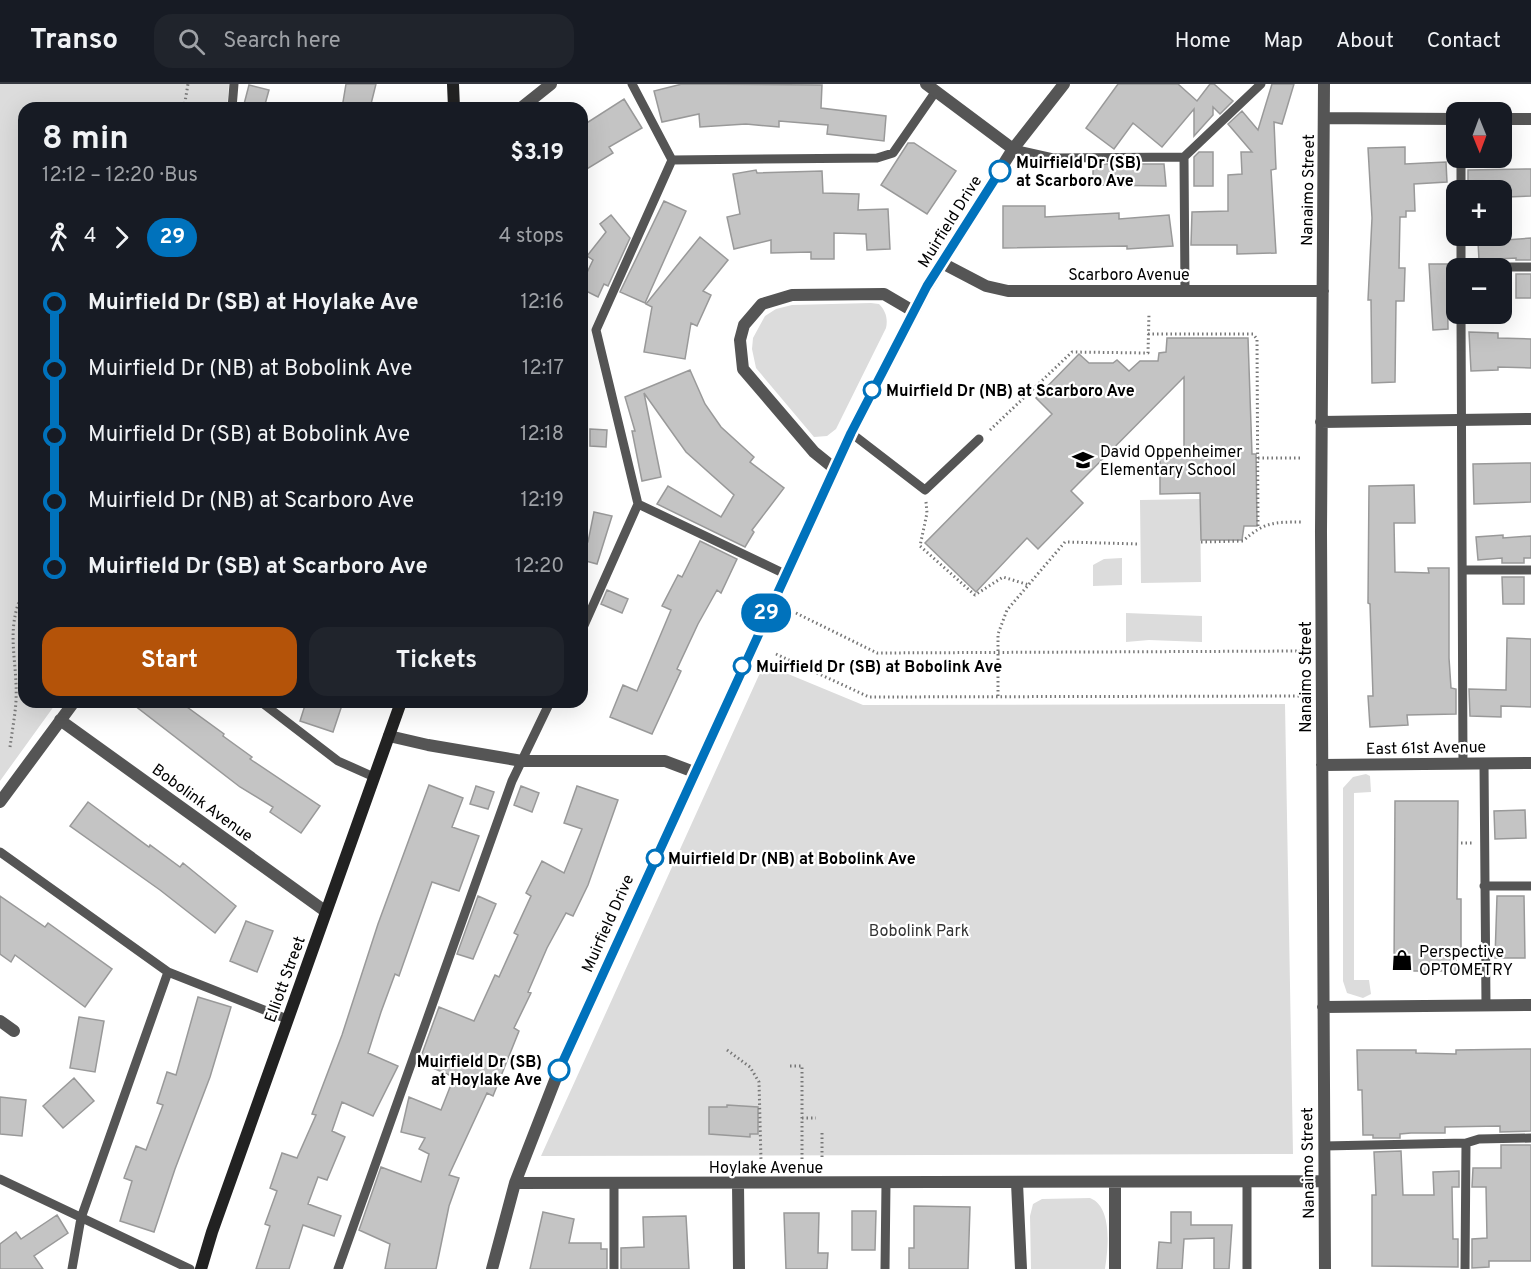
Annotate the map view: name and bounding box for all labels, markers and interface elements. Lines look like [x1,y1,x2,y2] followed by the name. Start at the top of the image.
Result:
[154,14,574,68] search box
[30,23,118,59] text: Transo
[175,25,208,58] icon: search
[223,28,341,55] text: Search here
[1175,28,1231,55] text: Home
[1264,28,1303,55] text: Map
[1336,28,1394,55] text: About
[1427,28,1501,55] text: Contact
[1446,102,1512,168] north arrow
[1446,102,1512,324] map controls
[42,119,129,161] text: 8 min
[1298,134,1320,246] street label: Nanaimo Street
[510,140,564,167] text: $3.19
[1016,154,1141,192] place label: Muirfield Dr (SB) at Scarboro Ave
[989,160,1011,182] marker: Muirfield Dr (SB) at Scarboro Ave
[42,163,198,189] text: 12:12 – 12:20 · Bus
[914,172,987,272] street label: Muirfield Drive
[1446,180,1512,246] button: +
[42,221,75,254] icon: walk
[105,221,138,254] icon: forward
[84,224,96,250] text: 4
[159,224,185,251] text: 29
[499,224,564,250] text: 4 stops
[1446,258,1512,324] button: −
[1068,266,1190,286] street label: Scarboro Avenue
[88,290,419,317] text: Muirfield Dr (SB) at Hoylake Ave
[520,290,564,316] text: 12:16
[88,356,412,383] text: Muirfield Dr (NB) at Bobolink Ave
[522,356,564,382] text: 12:17
[863,381,881,399] marker: Muirfield Dr (NB) at Scarboro Ave
[886,382,1135,402] place label: Muirfield Dr (NB) at Scarboro Ave
[88,422,410,449] text: Muirfield Dr (SB) at Bobolink Ave
[520,422,564,448] text: 12:18
[1100,443,1243,481] place label: David Oppenheimer Elementary School
[1071,448,1095,472] school or university icon: David Oppenheimer Elementary School
[88,488,414,515] text: Muirfield Dr (NB) at Scarboro Ave
[520,488,564,514] text: 12:19
[88,554,428,581] text: Muirfield Dr (SB) at Scarboro Ave
[515,554,564,580] text: 12:20
[739,594,793,632] line badge: 29
[753,600,779,627] text: 29
[1297,621,1317,733] street label: Nanaimo Street
[42,627,297,696] button: Start
[309,627,564,696] button: Tickets
[733,657,751,675] marker: Muirfield Dr (SB) at Bobolink Ave
[756,658,1002,678] place label: Muirfield Dr (SB) at Bobolink Ave
[1366,738,1486,760] street label: East 61st Avenue
[147,760,256,847] street label: Bobolink Avenue
[646,849,664,867] marker: Muirfield Dr (NB) at Bobolink Ave
[668,850,916,870] place label: Muirfield Dr (NB) at Bobolink Ave
[578,872,639,976] street label: Muirfield Drive
[869,922,969,942] park label: Bobolink Park
[261,934,311,1026] street label: Elliott Street
[1419,943,1513,981] place label: Perspective OPTOMETRY
[1390,948,1414,972] shop icon: Perspective OPTOMETRY
[417,1053,542,1091] place label: Muirfield Dr (SB) at Hoylake Ave
[548,1059,570,1081] marker: Muirfield Dr (SB) at Hoylake Ave
[1298,1107,1320,1219] street label: Nanaimo Street
[709,1159,823,1179] street label: Hoylake Avenue

